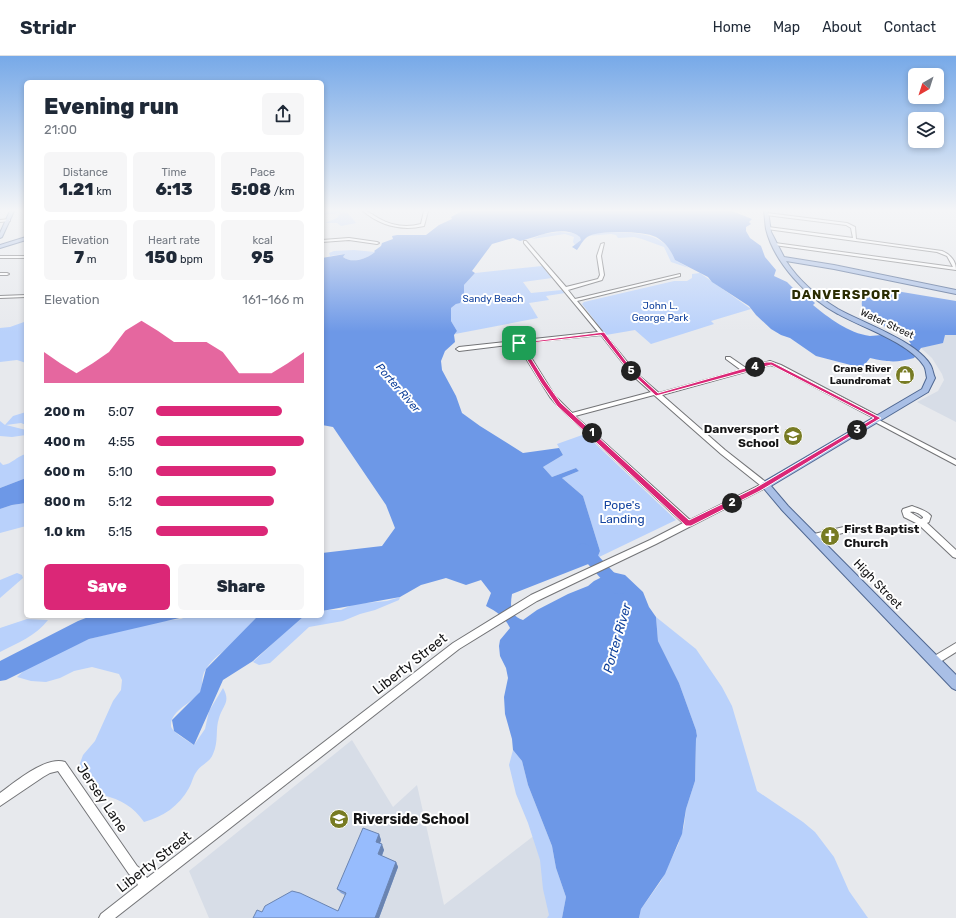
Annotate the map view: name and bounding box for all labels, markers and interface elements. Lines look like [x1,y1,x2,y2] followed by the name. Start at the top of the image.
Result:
[20,16,76,39] text: Stridr
[713,19,751,36] text: Home
[773,19,800,36] text: Map
[822,19,862,36] text: About
[884,19,936,36] text: Contact
[908,68,944,104] north arrow
[908,68,944,148] map controls
[44,93,179,120] text: Evening run
[262,93,304,135] button: share
[908,112,944,148] button: layers
[44,122,77,137] text: 21:00
[63,166,108,179] text: Distance
[162,166,186,179] text: Time
[250,166,275,179] text: Pace
[59,179,94,199] text: 1.21
[155,179,193,199] text: 6:13
[231,179,271,199] text: 5:08
[94,185,112,198] text: km
[271,185,295,198] text: /km
[62,234,109,247] text: Elevation
[148,234,200,247] text: Heart rate
[253,234,273,247] text: kcal
[74,247,84,267] text: 7
[145,247,177,267] text: 150
[251,247,274,267] text: 95
[84,253,97,266] text: m
[177,253,203,266] text: bpm
[792,287,900,302] district label: DANVERSPORT
[44,292,100,307] text: Elevation
[242,292,304,307] text: 161–166 m
[463,293,523,305] park label: Sandy Beach
[632,300,689,324] park label: John L. George Park
[858,306,916,342] street label: Water Street
[502,326,536,360] pin
[508,332,530,354] icon: arrive
[745,357,765,377] pin: 4
[751,360,759,373] text: 4
[373,361,423,416] water label: Porter River
[621,361,641,381] pin: 5
[830,363,891,387] place label: Crane River Laundromat
[627,364,635,377] text: 5
[894,364,916,386] shop icon: Crane River Laundromat
[44,404,85,419] text: 200 m
[108,404,134,419] text: 5:07
[847,420,867,440] pin: 3
[704,422,779,450] place label: Danversport School
[582,423,602,443] pin: 1
[853,423,861,436] text: 3
[782,425,804,447] school or university icon: Danversport School
[589,426,595,439] text: 1
[44,434,85,449] text: 400 m
[108,434,135,449] text: 4:55
[44,464,85,479] text: 600 m
[108,464,133,479] text: 5:10
[722,493,742,513] pin: 2
[44,494,85,509] text: 800 m
[108,494,132,509] text: 5:12
[728,496,736,509] text: 2
[599,498,645,526] park label: Pope's Landing
[844,522,920,550] place label: First Baptist Church
[44,524,85,539] text: 1.0 km
[108,524,132,539] text: 5:15
[819,525,841,547] church icon: First Baptist Church
[851,556,905,612] street label: High Street
[44,564,170,610] button: Save
[178,564,304,610] button: Share
[600,600,634,675] water label: Porter River
[370,629,451,698] street label: Liberty Street
[73,760,131,836] street label: Jersey Lane
[328,808,350,830] school or university icon: Riverside School
[353,811,469,828] place label: Riverside School
[114,827,195,896] street label: Liberty Street

